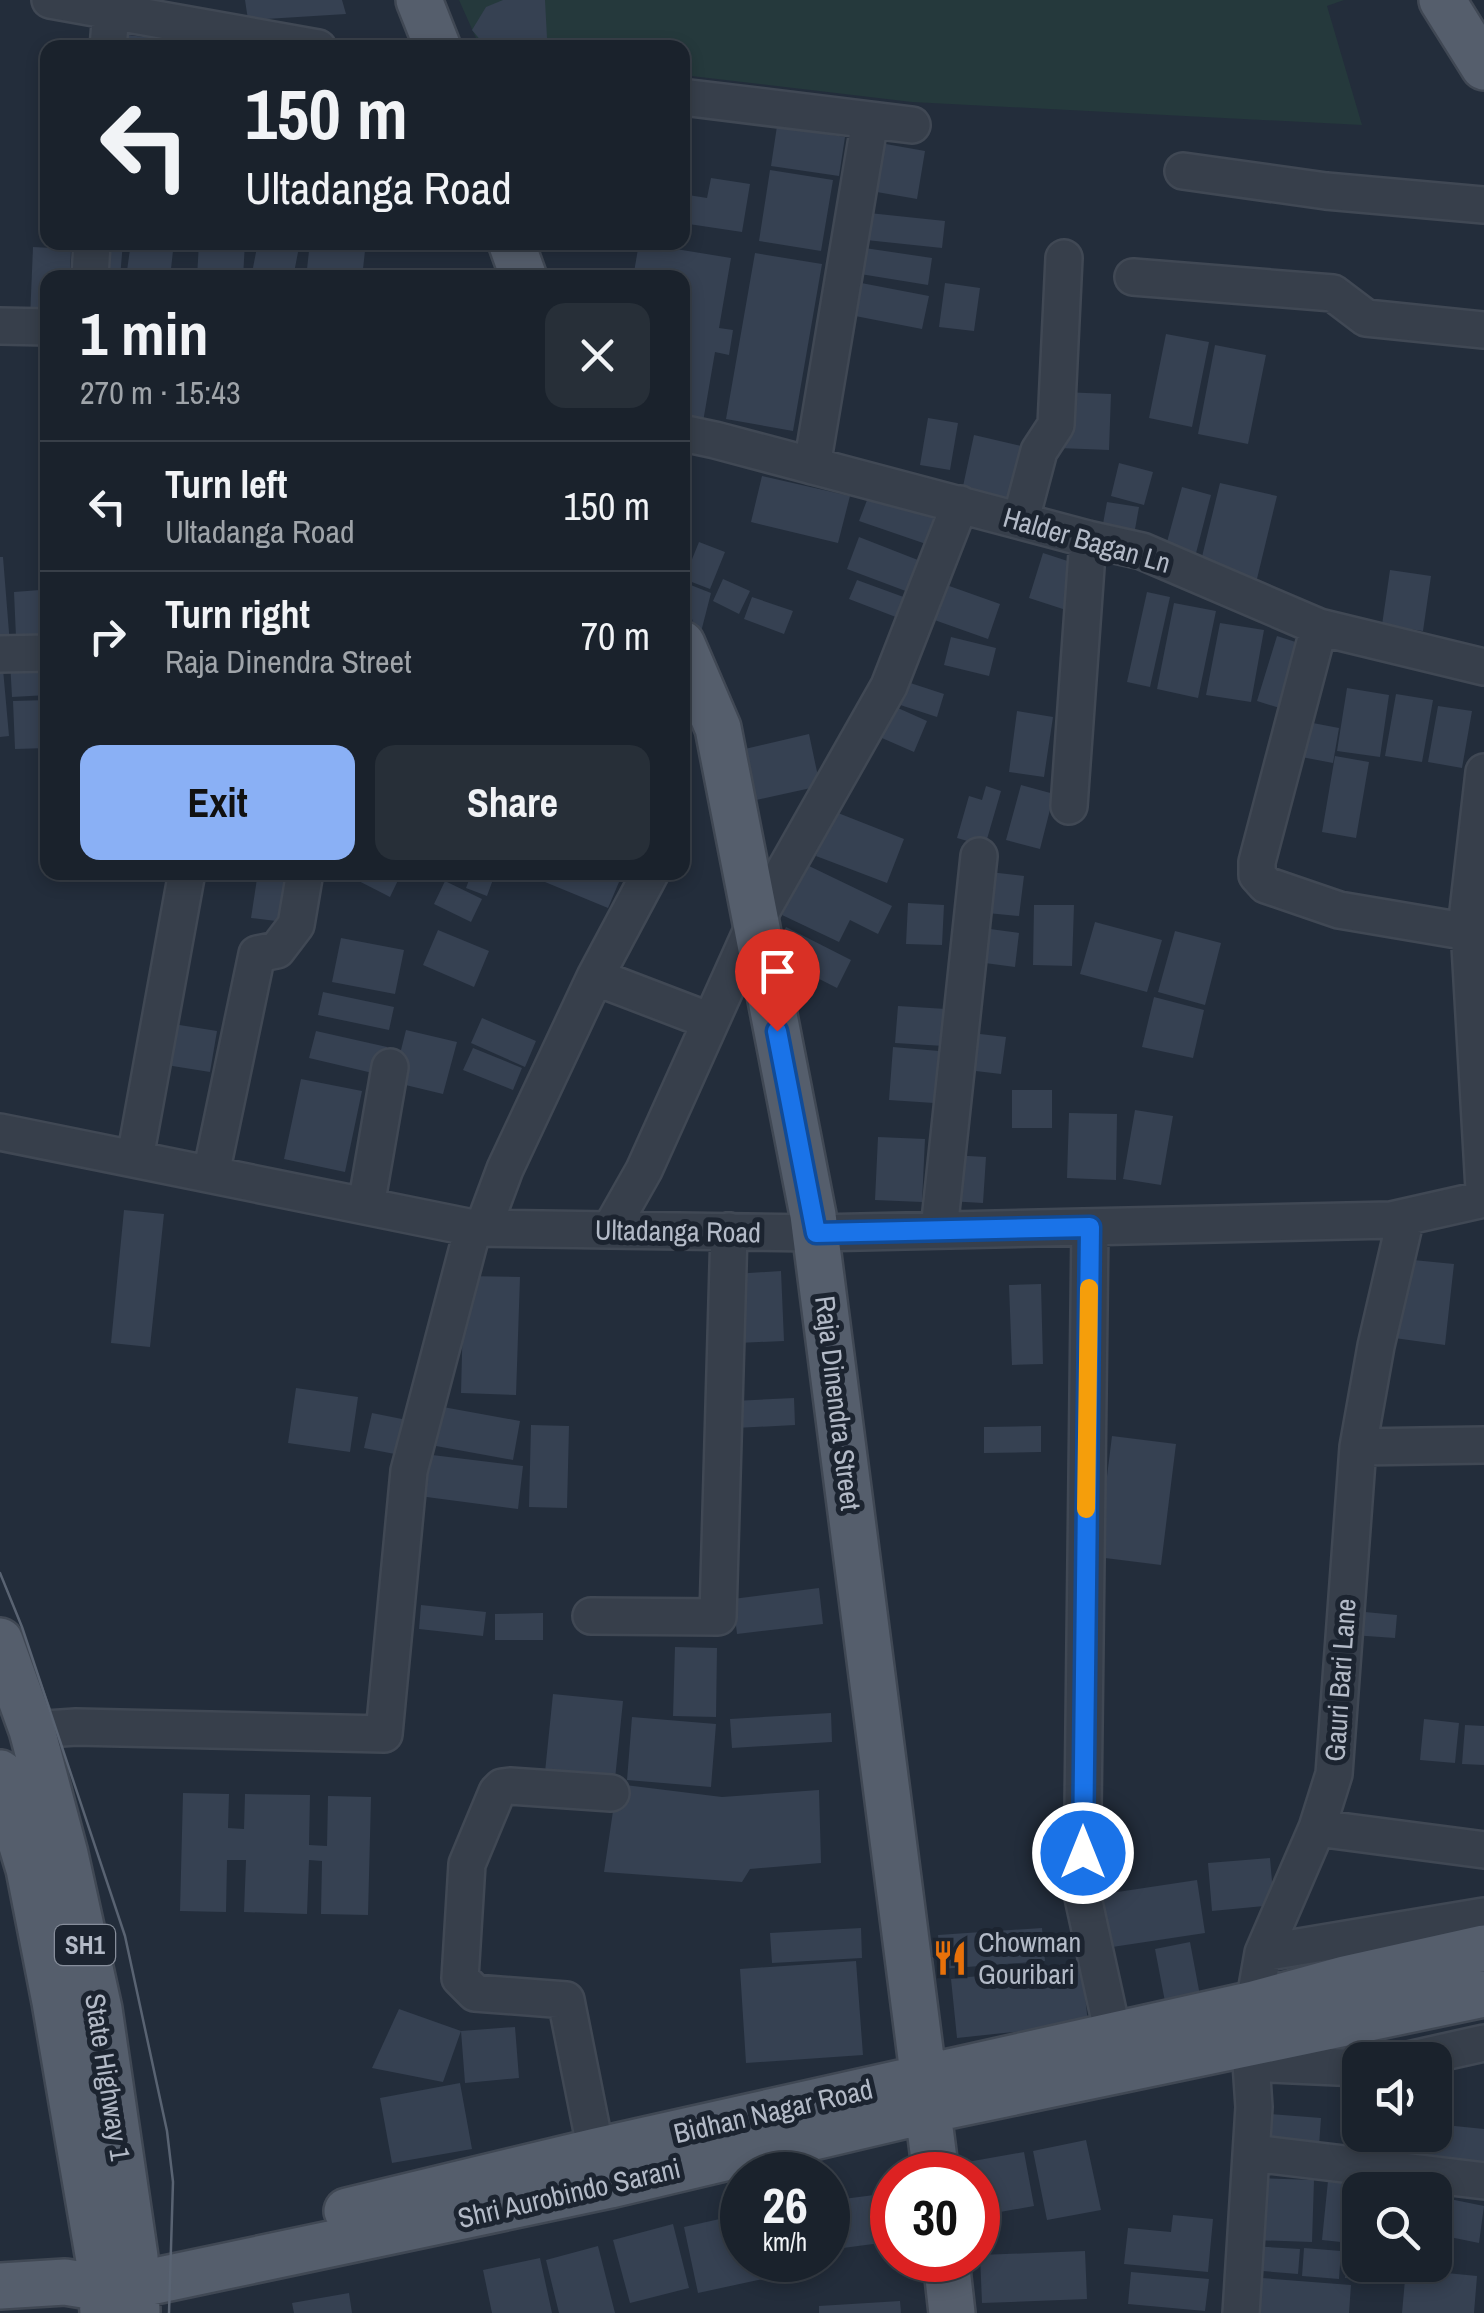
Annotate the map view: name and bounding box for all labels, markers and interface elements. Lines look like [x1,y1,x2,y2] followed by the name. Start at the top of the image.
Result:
[245,67,408,161] text: 150 m
[80,80,210,210] icon: left
[245,157,512,218] text: Ultadanga Road
[80,293,209,374] text: 1 min
[545,303,650,408] button: close
[80,371,240,414] text: 270 m · 15:43
[165,459,287,510] text: Turn left
[80,479,135,534] icon: left
[563,481,650,532] text: 150 m
[999,498,1175,582] street label: Halder Bagan Ln
[165,510,355,553] text: Ultadanga Road
[165,589,310,640] text: Turn right
[80,609,135,664] icon: right
[581,611,650,662] text: 70 m
[165,640,412,683] text: Raja Dinendra Street
[80,745,355,860] button: Exit
[375,745,650,860] button: Share
[735,929,820,1032] pin
[750,944,805,999] icon: arrive
[595,1211,761,1251] street label: Ultadanga Road
[806,1294,870,1512] street label: Raja Dinendra Street
[1315,1597,1365,1763] street label: Gauri Bari Lane
[1031,1801,1135,1905] position arrow
[978,1923,1081,1993] place label: Chowman Gouribari
[55,1925,115,1965] road number: SH1
[931,1939,969,1977] restaurant icon: Chowman Gouribari
[76,1991,140,2163] street label: State Highway 1
[1342,2042,1452,2282] map controls
[1342,2042,1452,2152] button: sound
[670,2070,876,2152] street label: Bidhan Nagar Road
[454,2149,684,2237] street label: Shri Aurobindo Sarani
[870,2152,1000,2282] speed limit sign: 30
[762,2171,808,2239] text: 26
[1342,2172,1452,2282] button: search
[763,2225,807,2259] text: km/h

